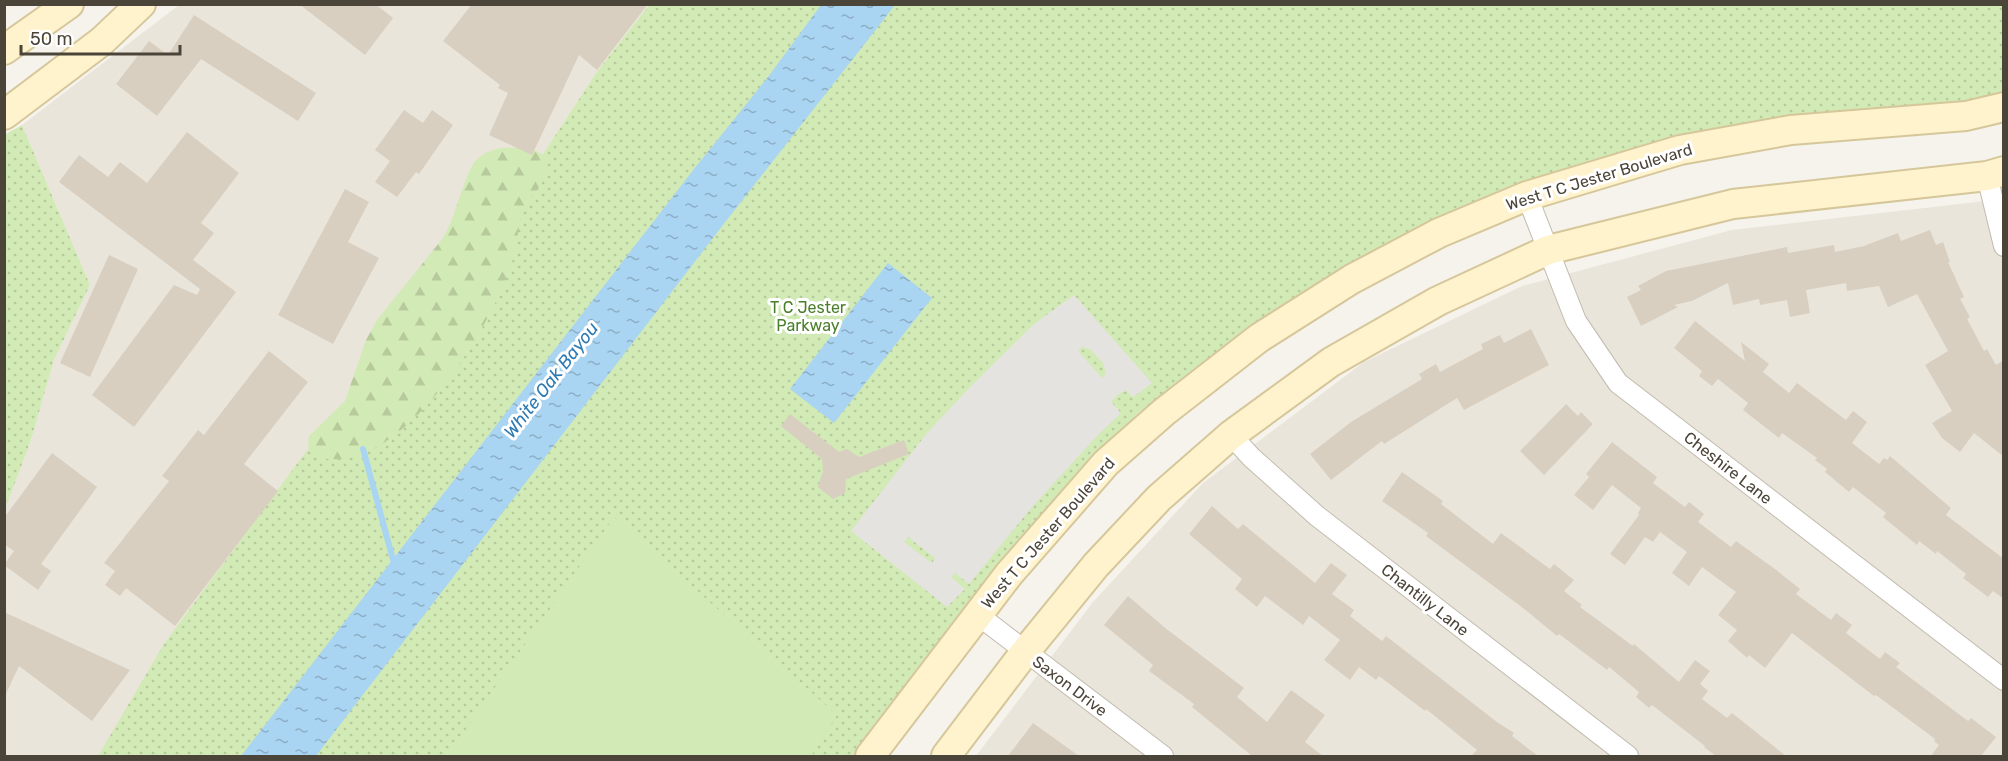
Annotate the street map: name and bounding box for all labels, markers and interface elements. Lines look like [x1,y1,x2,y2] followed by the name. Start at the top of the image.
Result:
[21,18,180,56] scale bar
[30,28,73,50] text: 50 m
[1504,140,1694,214] street label: West T C Jester Boulevard
[770,298,846,335] park label: T C Jester Parkway
[499,318,603,442] water label: White Oak Bayou
[1680,428,1776,508] street label: Cheshire Lane
[977,454,1119,612] street label: West T C Jester Boulevard
[1378,560,1472,640] street label: Chantilly Lane
[1029,652,1111,720] street label: Saxon Drive

